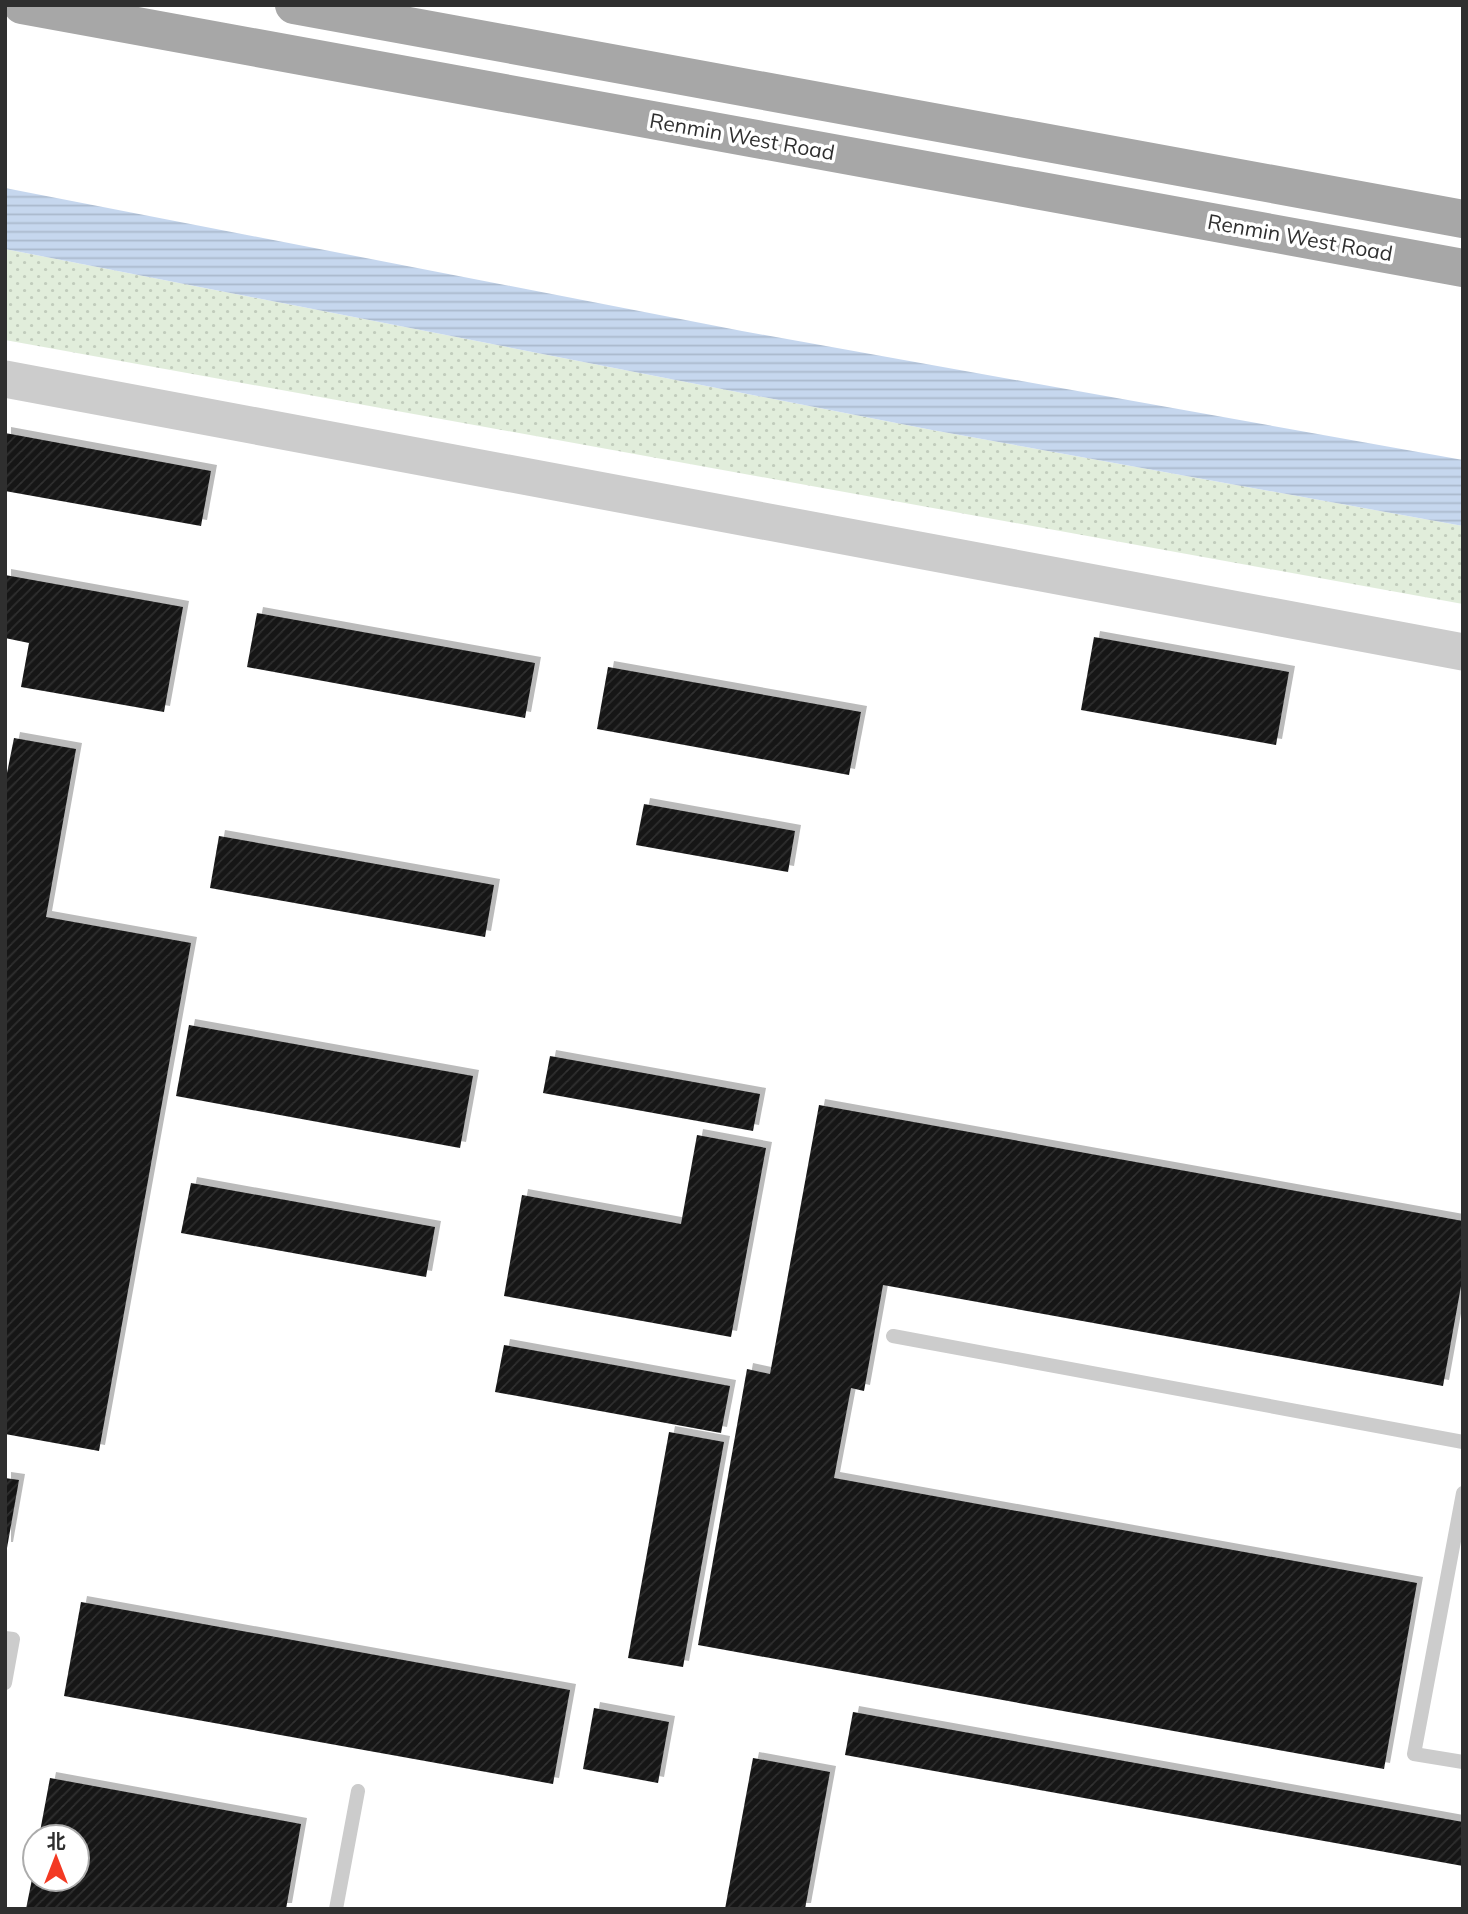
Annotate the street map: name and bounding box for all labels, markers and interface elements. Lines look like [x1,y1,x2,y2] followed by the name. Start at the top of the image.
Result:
[648,107,837,165] street label: Renmin West Road
[1206,208,1395,266] street label: Renmin West Road
[21,1823,91,1893] north arrow
[46,1829,66,1853] text: 北

